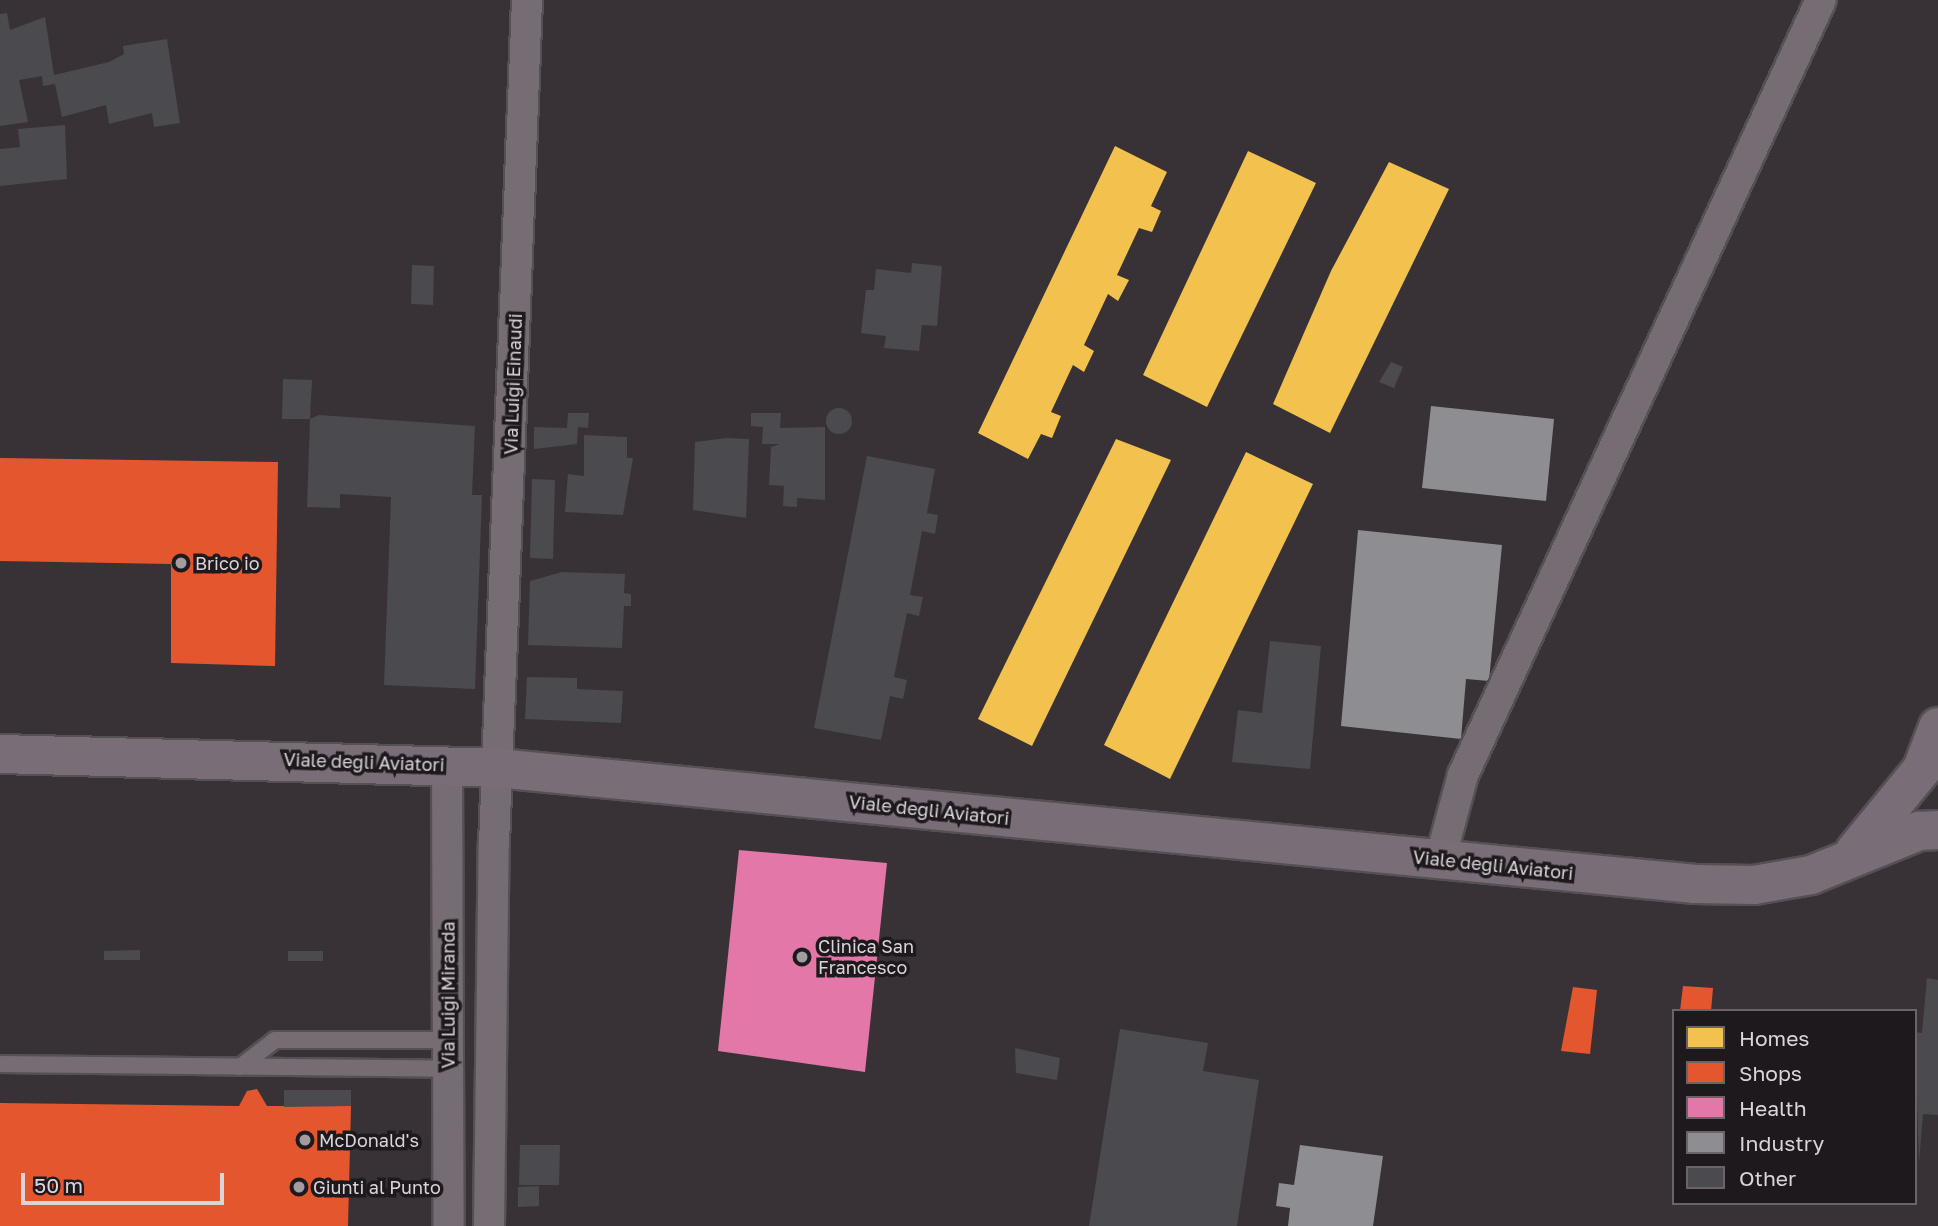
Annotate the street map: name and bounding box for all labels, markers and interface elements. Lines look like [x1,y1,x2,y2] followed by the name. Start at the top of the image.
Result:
[500,313,526,455] street label: Via Luigi Einaudi
[195,552,260,574] place label: Brico io
[173,555,189,571] marker: Brico io
[283,748,445,776] street label: Viale degli Aviatori
[848,791,1010,829] street label: Viale degli Aviatori
[1412,846,1574,884] street label: Viale degli Aviatori
[437,921,459,1069] street label: Via Luigi Miranda
[818,936,914,978] place label: Clinica San Francesco
[792,947,812,967] marker: Clinica San Francesco
[1672,1009,1917,1205] legend
[1739,1025,1809,1051] text: Homes
[1739,1060,1802,1086] text: Shops
[1739,1095,1807,1121] text: Health
[319,1129,419,1151] place label: McDonald's
[1739,1130,1824,1156] text: Industry
[297,1132,313,1148] marker: McDonald's
[24,1160,228,1204] scale bar
[1739,1165,1796,1191] text: Other
[34,1172,83,1198] text: 50 m
[313,1176,441,1198] place label: Giunti al Punto
[291,1179,307,1195] marker: Giunti al Punto

